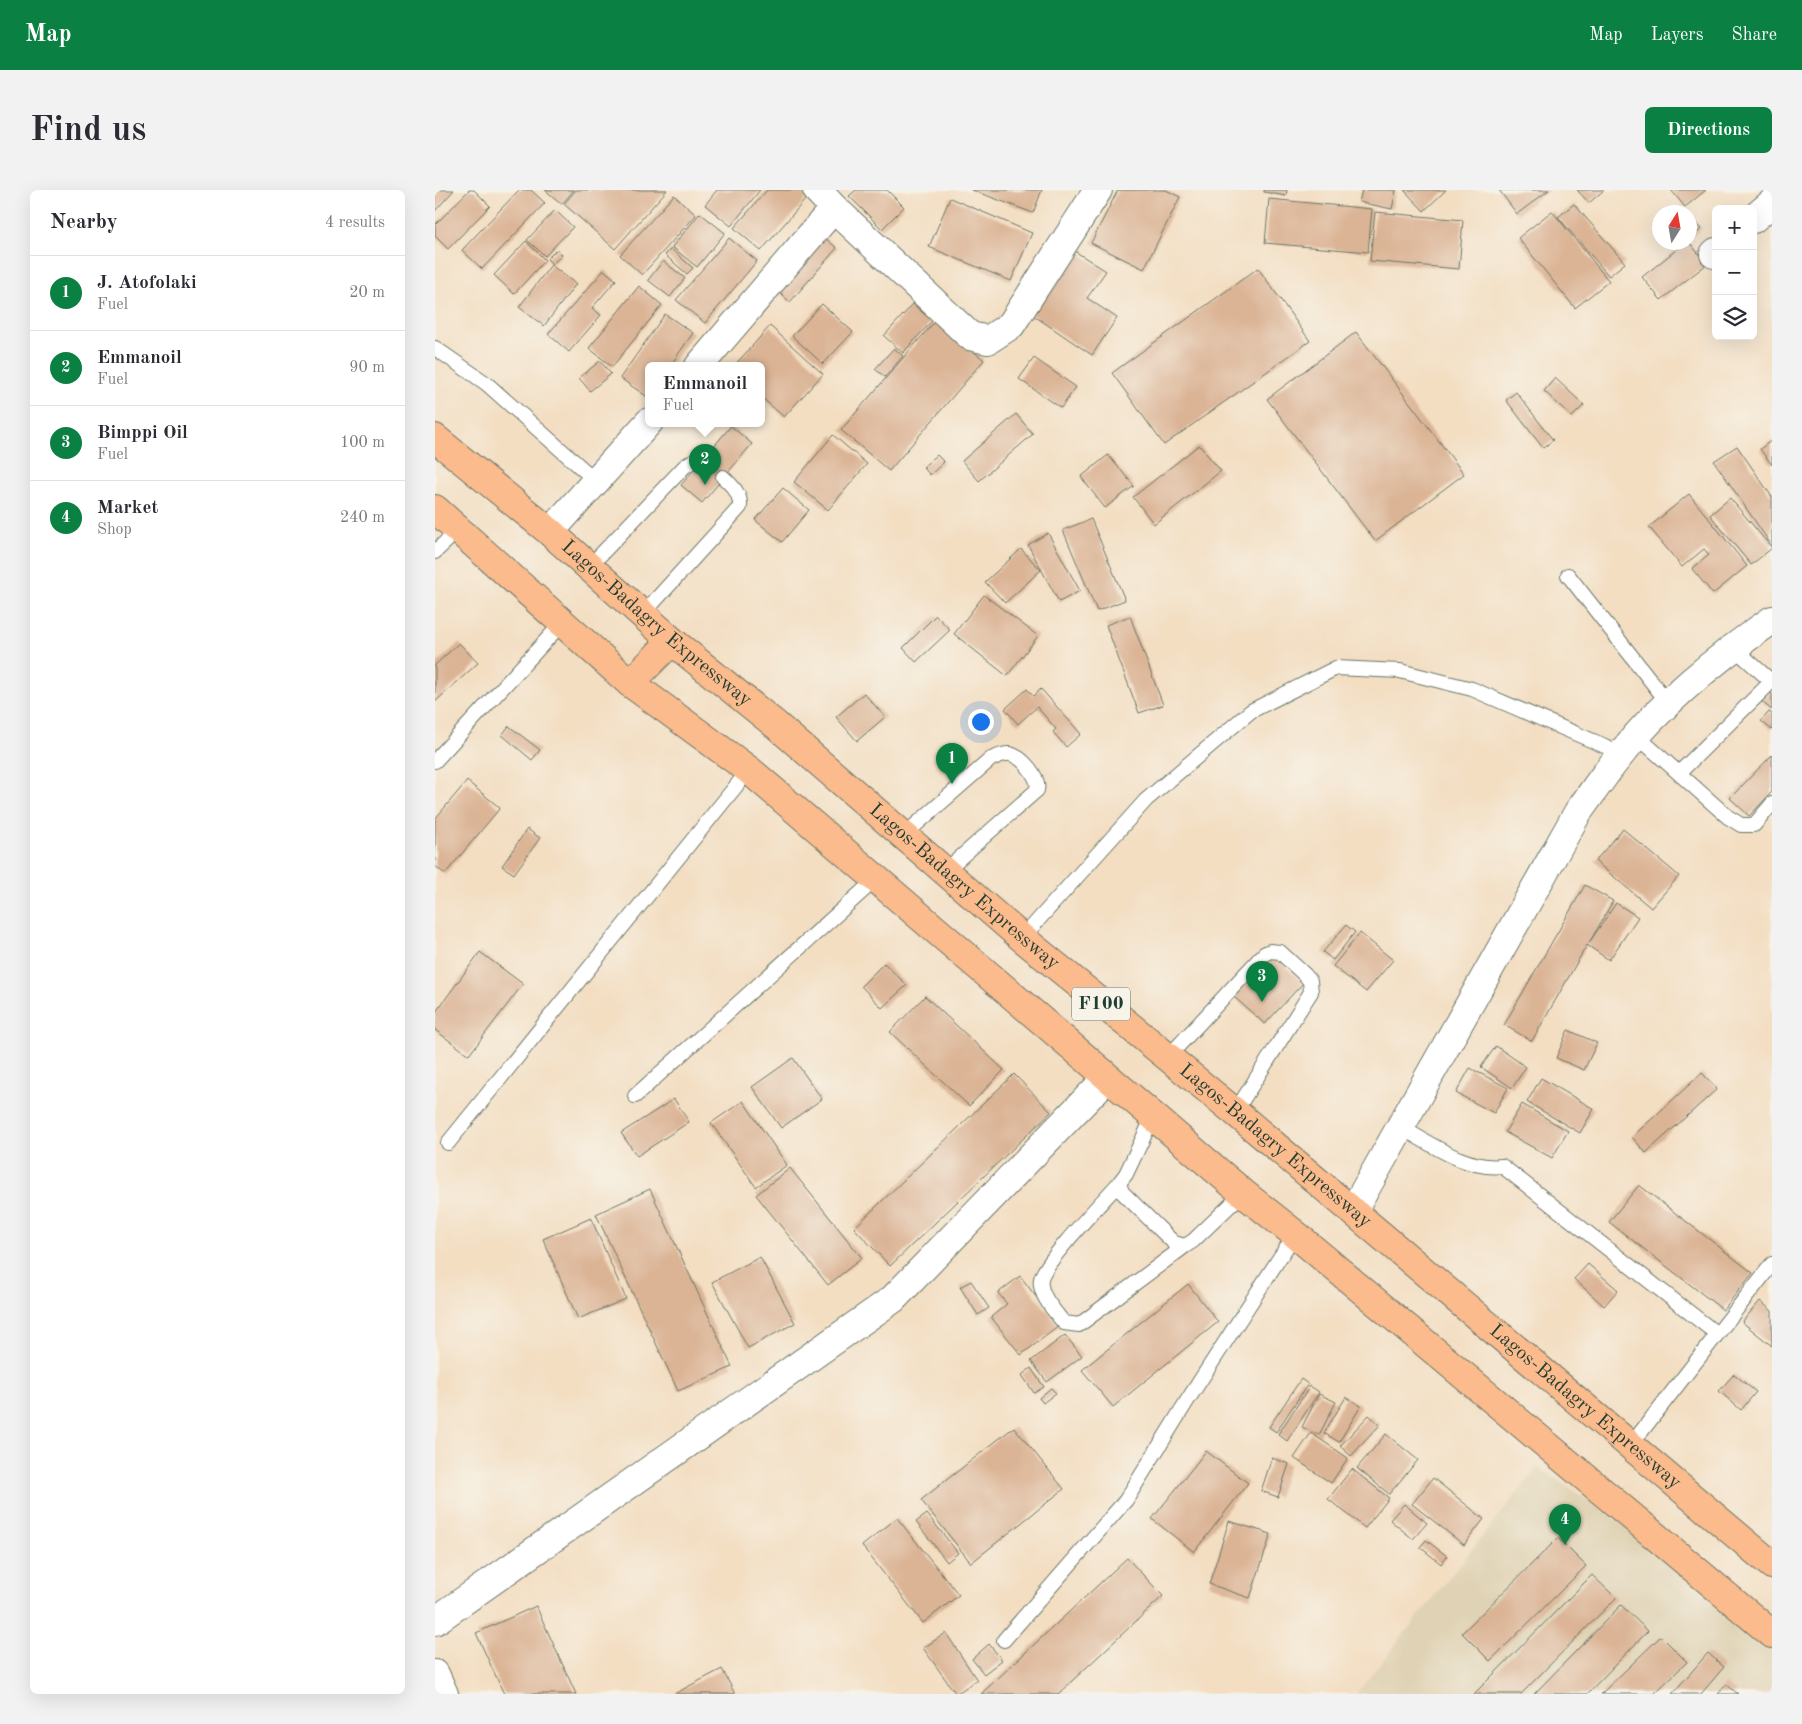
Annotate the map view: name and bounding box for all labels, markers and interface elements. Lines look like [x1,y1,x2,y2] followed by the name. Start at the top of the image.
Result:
[25,23,72,47] text: Map
[1589,26,1623,44] text: Map
[1651,26,1703,44] text: Layers
[1731,26,1777,44] text: Share
[1645,107,1772,153] button: Directions
[30,113,146,148] text: Find us
[1652,205,1697,250] north arrow
[1712,205,1757,340] map controls
[1712,205,1757,250] button: +
[50,212,118,233] text: Nearby
[325,215,385,231] text: 4 results
[1712,250,1757,295] button: −
[97,274,197,293] text: J. Atofolaki
[61,285,71,301] text: 1
[349,285,385,301] text: 20 m
[1712,295,1757,340] button: layers
[97,297,128,313] text: Fuel
[97,349,182,368] text: Emmanoil
[61,360,71,376] text: 2
[349,360,385,376] text: 90 m
[645,362,765,427] popup
[97,372,128,388] text: Fuel
[663,375,747,394] text: Emmanoil
[663,398,694,414] text: Fuel
[97,424,188,443] text: Bimppi Oil
[61,435,71,451] text: 3
[340,435,385,451] text: 100 m
[689,444,721,485] pin: 2
[97,447,128,463] text: Fuel
[97,499,158,518] text: Market
[61,510,71,526] text: 4
[340,510,385,526] text: 240 m
[97,522,132,538] text: Shop
[557,537,755,711] street label: Lagos-Badagry Expressway
[968,709,994,735] your location
[936,743,968,784] pin: 1
[865,800,1063,974] street label: Lagos-Badagry Expressway
[1246,961,1278,1002] pin: 3
[1072,988,1130,1021] road number: F100
[1175,1060,1375,1233] street label: Lagos-Badagry Expressway
[1485,1321,1685,1494] street label: Lagos-Badagry Expressway
[1549,1504,1581,1545] pin: 4

